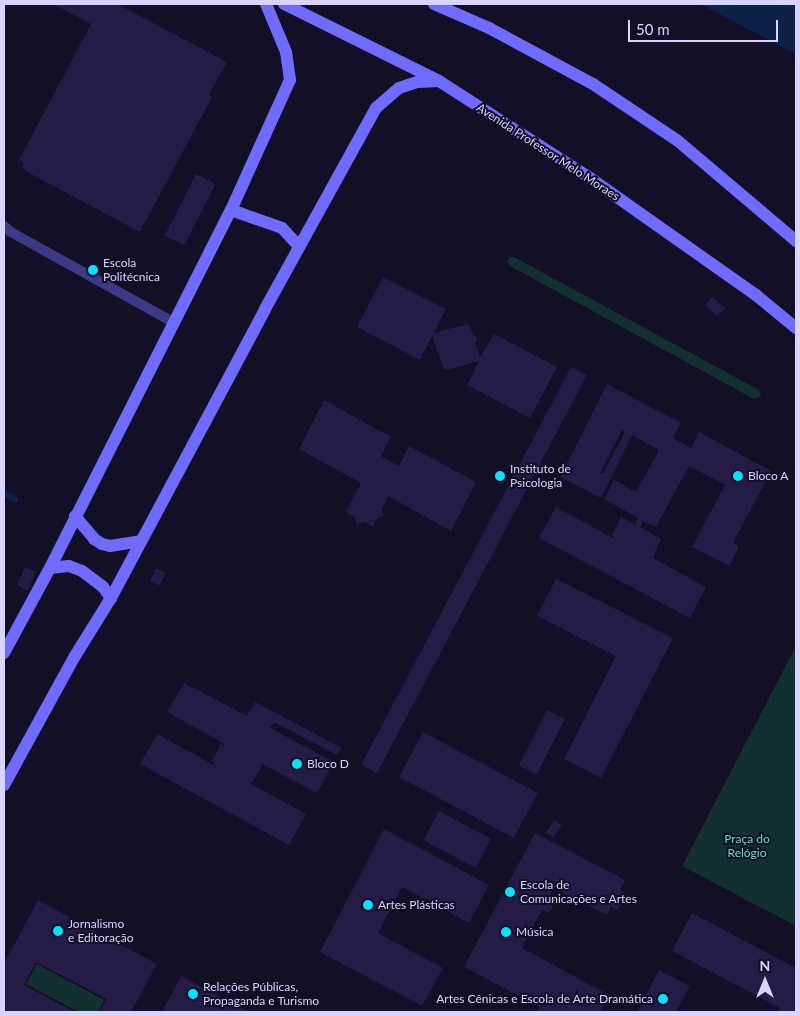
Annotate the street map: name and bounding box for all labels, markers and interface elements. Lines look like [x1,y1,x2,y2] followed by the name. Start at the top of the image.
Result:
[630,10,780,42] scale bar
[636,20,670,38] text: 50 m
[474,100,622,204] street label: Avenida Professor Melo Moraes
[103,256,160,284] place label: Escola Politécnica
[87,264,99,276] marker: Escola Politécnica
[510,462,571,490] place label: Instituto de Psicologia
[748,469,789,483] place label: Bloco A
[494,470,506,482] marker: Instituto de Psicologia
[732,470,744,482] marker: Bloco A
[307,757,349,771] place label: Bloco D
[291,758,303,770] marker: Bloco D
[724,832,770,860] park label: Praça do Relógio
[520,878,637,906] place label: Escola de Comunicações e Artes
[504,886,516,898] marker: Escola de Comunicações e Artes
[378,898,455,912] place label: Artes Plásticas
[362,899,374,911] marker: Artes Plásticas
[68,917,134,945] place label: Jornalismo e Editoração
[52,925,64,937] marker: Jornalismo e Editoração
[516,925,553,939] place label: Música
[500,926,512,938] marker: Música
[740,956,790,1006] north arrow
[760,957,770,974] text: N
[203,980,319,1008] place label: Relações Públicas, Propaganda e Turismo
[187,988,199,1000] marker: Relações Públicas, Propaganda e Turismo
[436,992,653,1006] place label: Artes Cênicas e Escola de Arte Dramática
[657,993,669,1005] marker: Artes Cênicas e Escola de Arte Dramática

